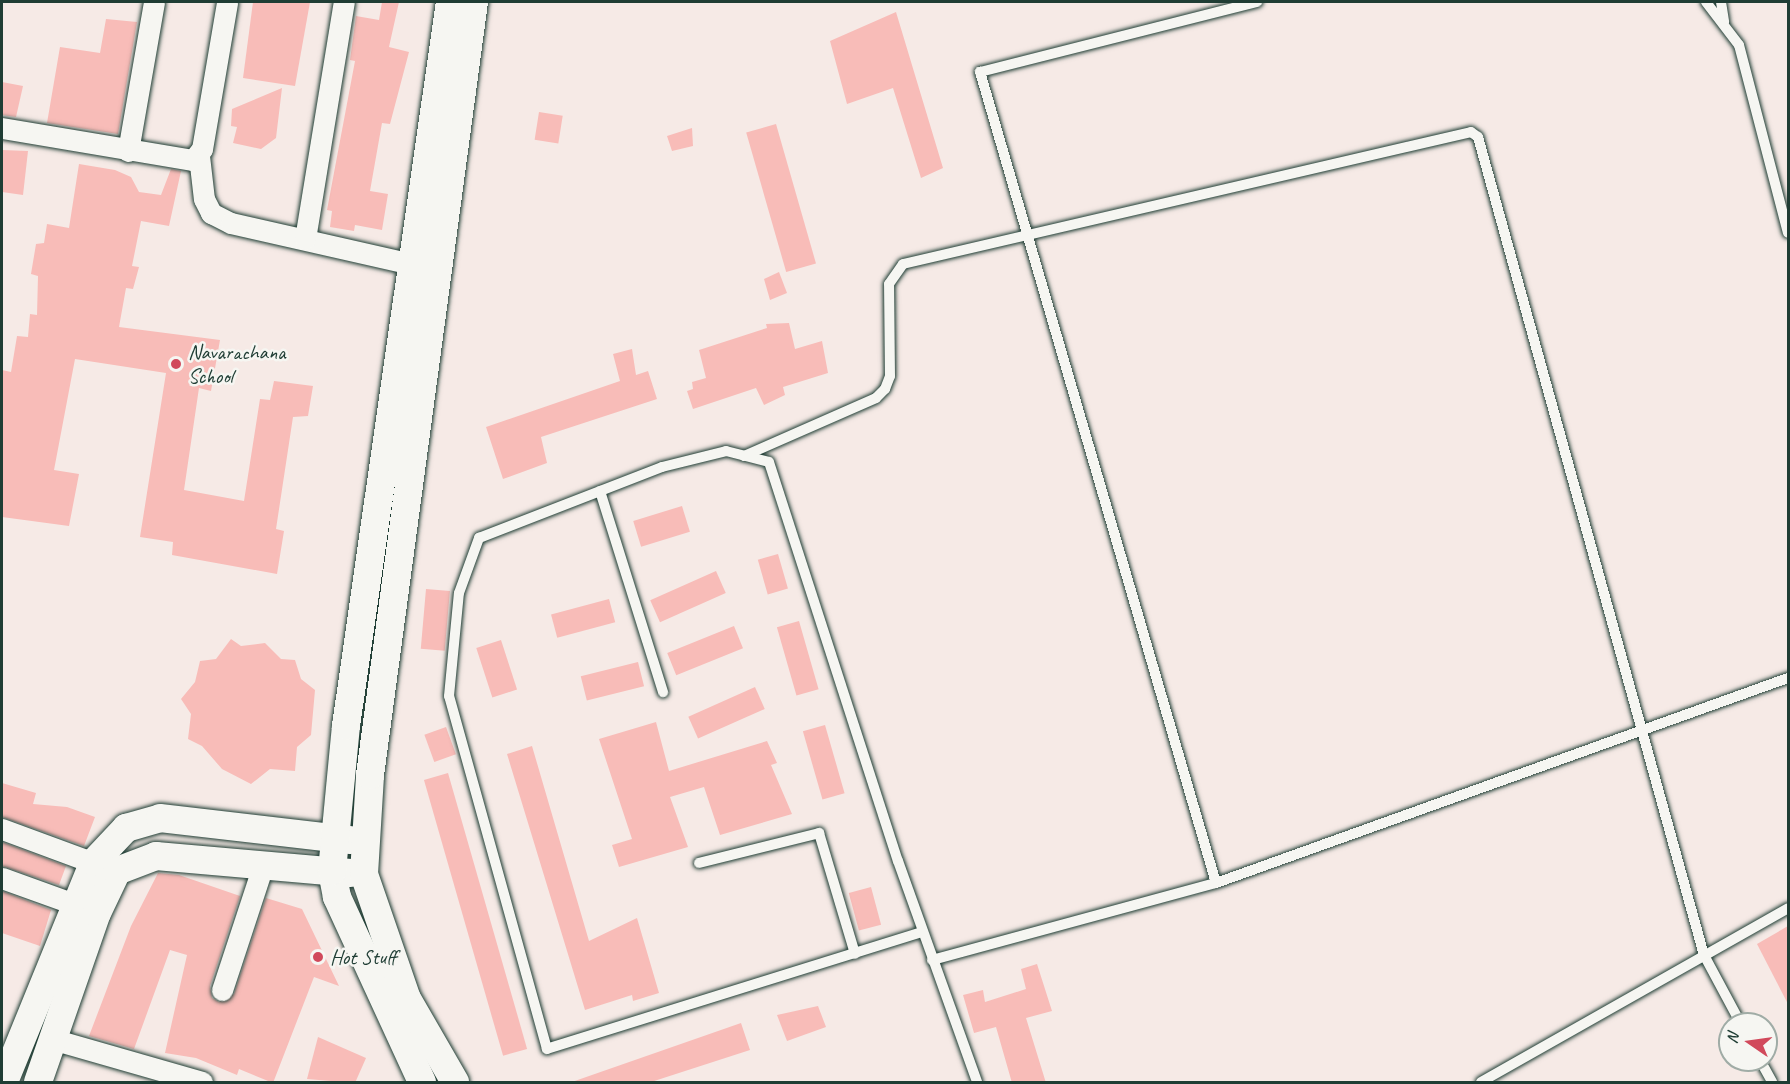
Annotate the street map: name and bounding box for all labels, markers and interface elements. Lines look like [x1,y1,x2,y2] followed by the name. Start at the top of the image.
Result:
[188,339,286,389] place label: Navarachana School
[169,357,183,371] marker: Navarachana School
[330,944,397,970] place label: Hot Stuff
[311,950,325,964] marker: Hot Stuff
[1718,1012,1778,1072] north arrow
[1722,1031,1743,1045] text: N

